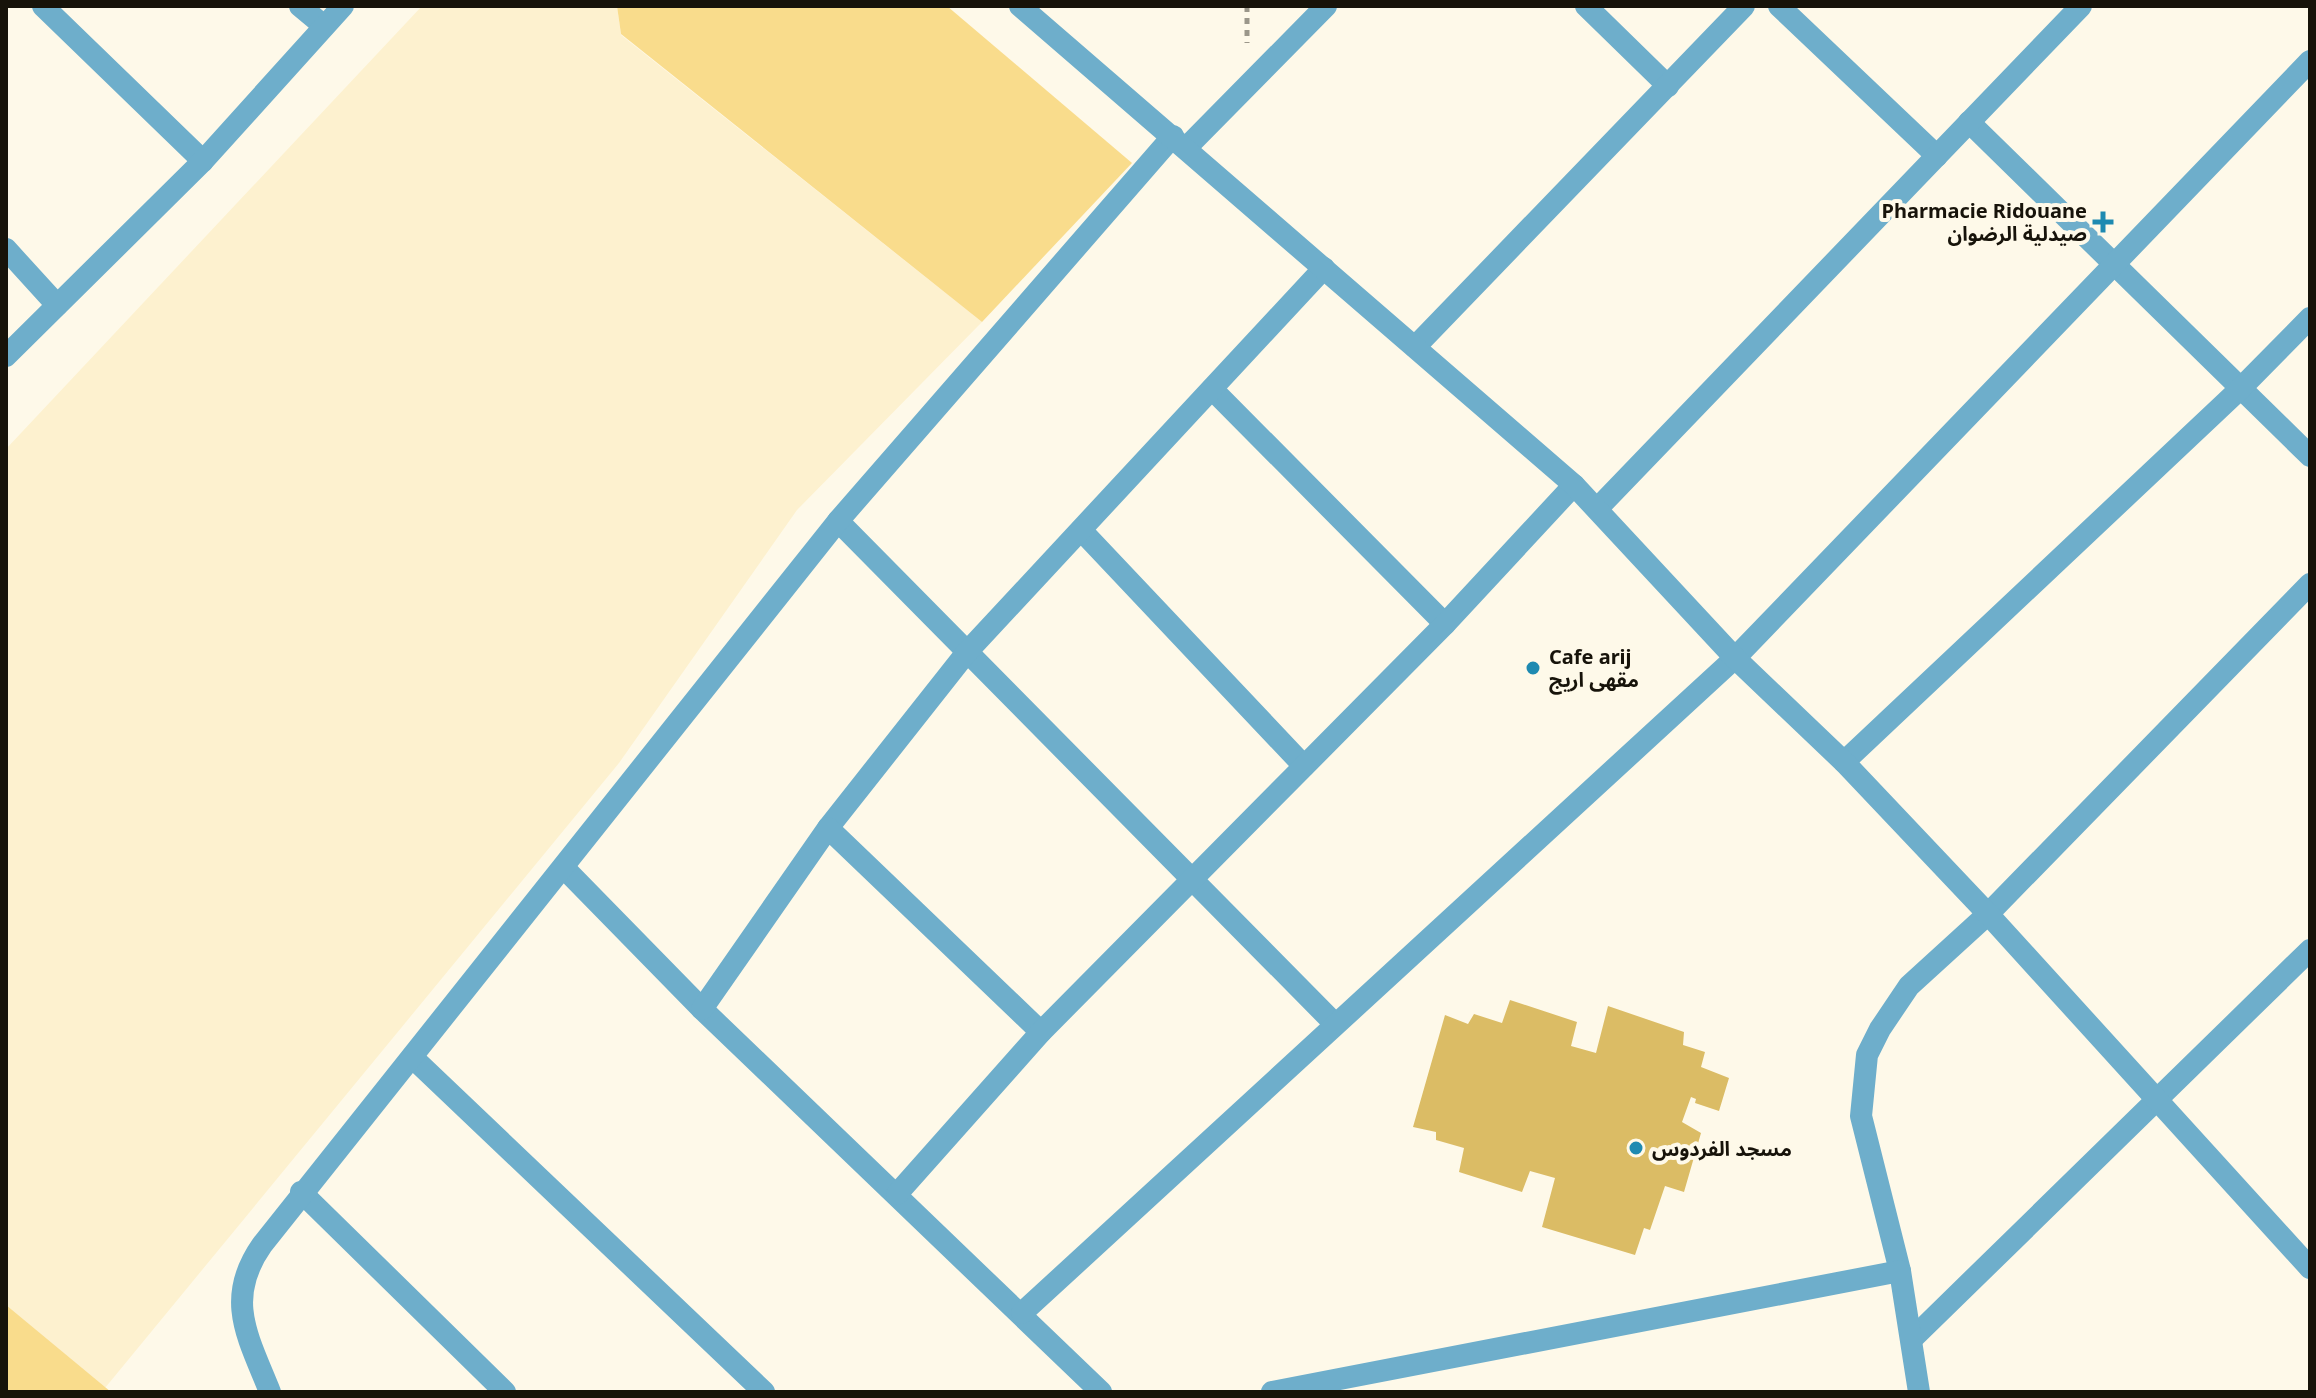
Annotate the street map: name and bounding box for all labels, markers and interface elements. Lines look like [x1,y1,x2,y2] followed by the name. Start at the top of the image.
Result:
[1882,197,2087,247] place label: Pharmacie Ridouane صيدلية الرضوان
[2094,213,2112,231] marker: Pharmacie Ridouane صيدلية الرضوان
[1549,643,1639,695] place label: Cafe arij مقهى اريج
[1524,659,1542,677] marker: Cafe arij مقهى اريج
[1652,1135,1792,1162] place label: مسجد الفردوس
[1627,1139,1645,1157] marker: مسجد الفردوس

